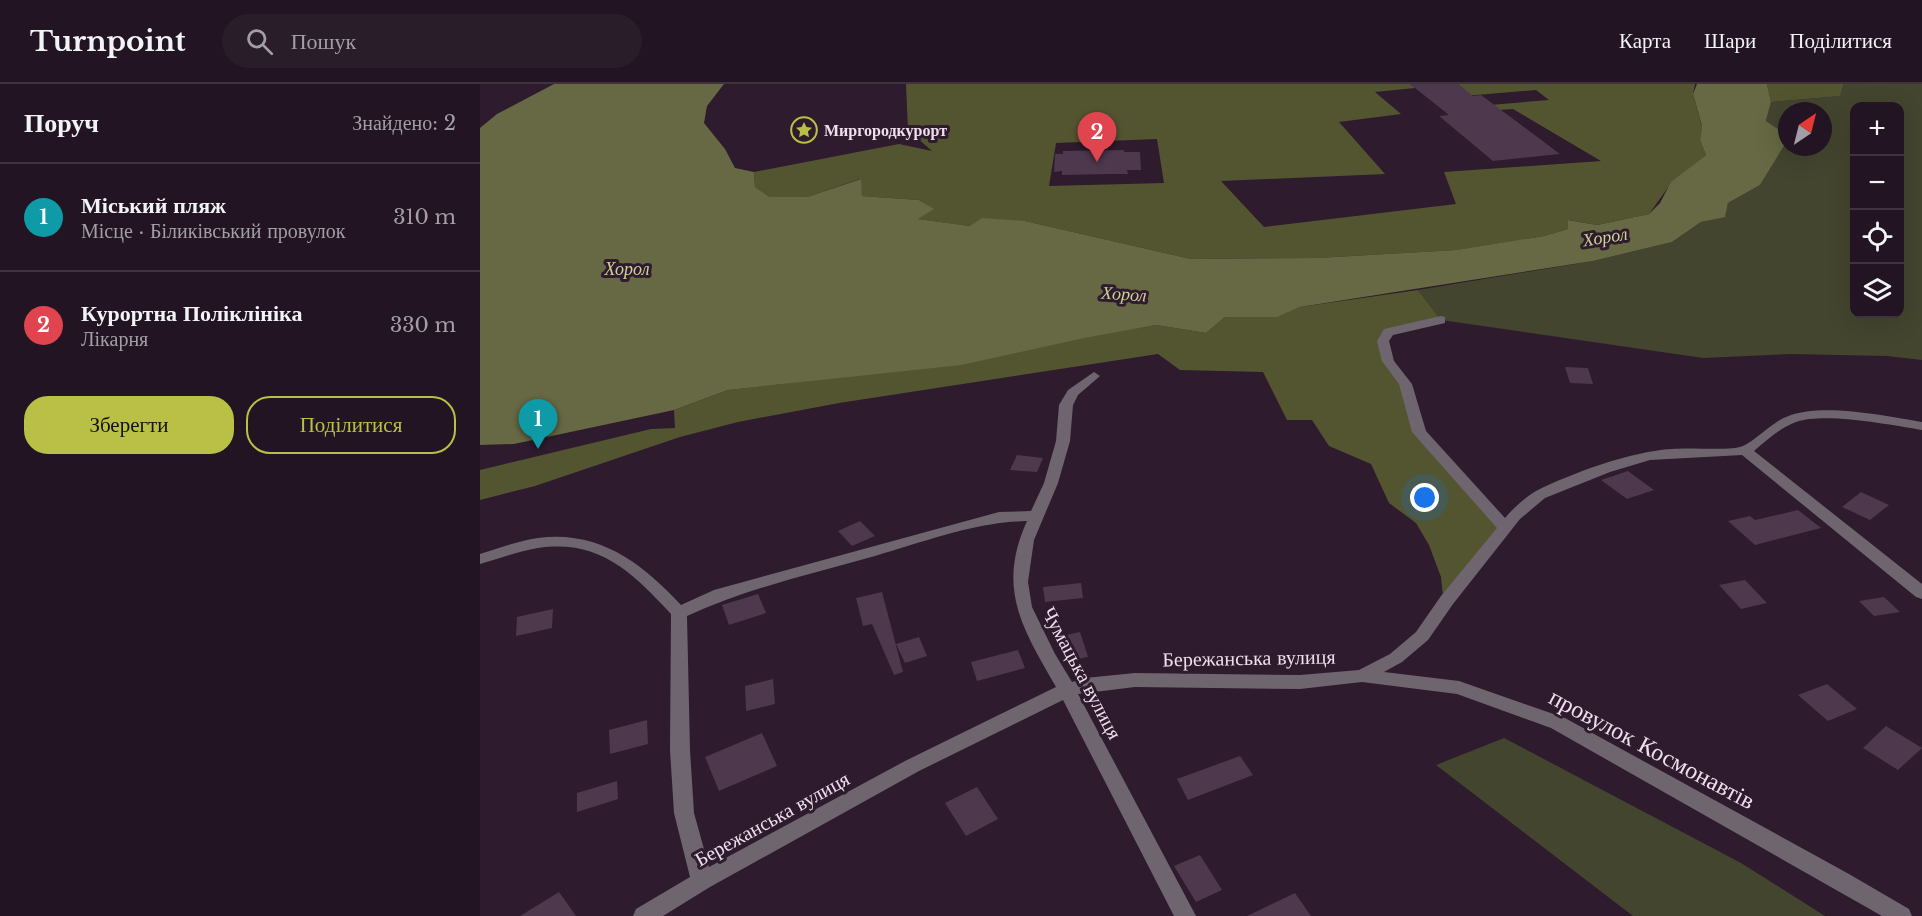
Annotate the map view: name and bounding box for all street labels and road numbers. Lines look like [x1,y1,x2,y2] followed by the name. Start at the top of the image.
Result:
[1037,603,1127,743] street label: Чумацька вулиця
[1162,644,1336,672] street label: Бережанська вулиця
[1544,682,1760,815] street label: провулок Космонавтів
[690,767,854,871] street label: Бережанська вулиця

